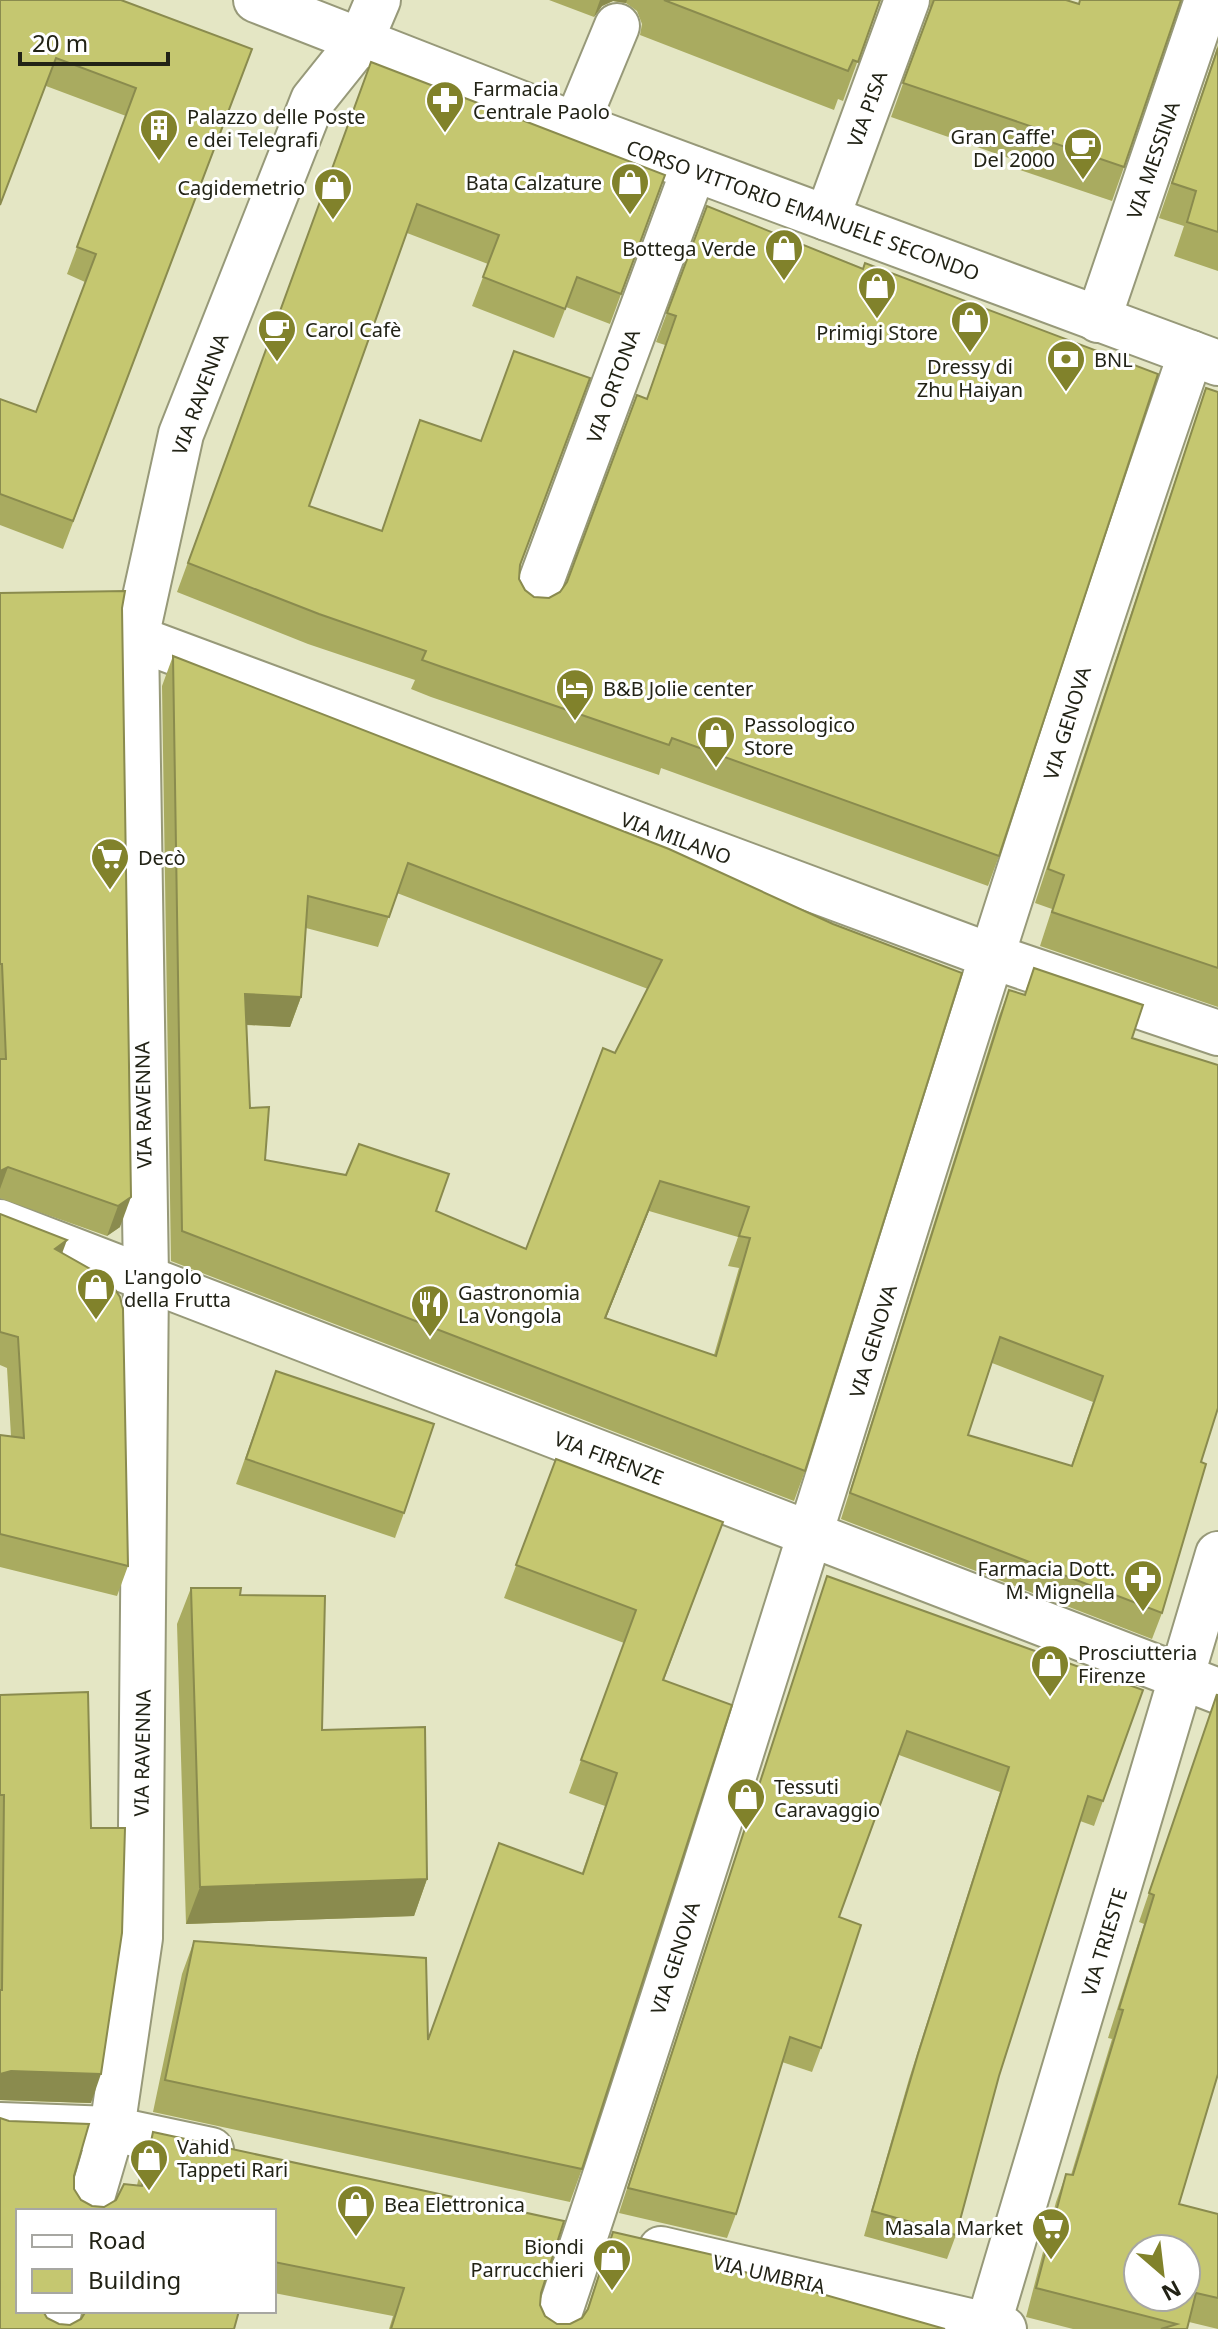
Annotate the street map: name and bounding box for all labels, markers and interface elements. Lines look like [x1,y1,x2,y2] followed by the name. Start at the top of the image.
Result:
[20,16,168,66] scale bar
[32,26,88,59] text: 20 m
[841,67,893,151] street label: VIA PISA
[473,75,610,125] place label: Farmacia Centrale Paolo
[424,79,466,134] pharmacy icon: Farmacia Centrale Paolo
[1120,97,1186,222] street label: VIA MESSINA
[187,103,365,153] place label: Palazzo delle Poste e dei Telegrafi
[138,107,180,162] building icon: Palazzo delle Poste e dei Telegrafi
[951,123,1055,173] place label: Gran Caffe' Del 2000
[1062,126,1104,181] cafe icon: Gran Caffe' Del 2000
[623,133,983,287] street label: CORSO VITTORIO EMANUELE SECONDO
[609,161,651,216] shop icon: Bata Calzature
[312,166,354,221] shop icon: Cagidemetrio
[466,169,602,196] place label: Bata Calzature
[177,174,305,201] place label: Cagidemetrio
[763,227,805,282] shop icon: Bottega Verde
[622,235,756,262] place label: Bottega Verde
[856,265,898,320] shop icon: Primigi Store
[949,299,991,354] shop icon: Dressy di Zhu Haiyan
[256,308,298,363] cafe icon: Carol Cafè
[305,316,401,343] place label: Carol Cafè
[816,319,938,346] place label: Primigi Store
[580,325,646,447] street label: VIA ORTONA
[166,329,235,459] street label: VIA RAVENNA
[1045,338,1087,393] bank icon: BNL
[1094,346,1133,373] place label: BNL
[917,353,1023,403] place label: Dressy di Zhu Haiyan
[1037,663,1097,783] street label: VIA GENOVA
[554,667,596,722] hotel icon: B&B Jolie center
[603,675,753,702] place label: B&B Jolie center
[744,711,855,761] place label: Passologico Store
[695,714,737,769] shop icon: Passologico Store
[617,806,735,870] street label: VIA MILANO
[89,836,131,891] supermarket icon: Decò
[138,844,186,871] place label: Decò
[128,1041,158,1169] street label: VIA RAVENNA
[124,1263,231,1313] place label: L'angolo della Frutta
[75,1266,117,1321] shop icon: L'angolo della Frutta
[458,1279,580,1329] place label: Gastronomia La Vongola
[843,1281,903,1401] street label: VIA GENOVA
[409,1283,451,1338] restaurant icon: Gastronomia La Vongola
[550,1425,668,1491] street label: VIA FIRENZE
[978,1555,1115,1605] place label: Farmacia Dott. M. Mignella
[1122,1558,1164,1613] pharmacy icon: Farmacia Dott. M. Mignella
[1078,1639,1197,1689] place label: Prosciutteria Firenze
[1029,1643,1071,1698] shop icon: Prosciutteria Firenze
[127,1689,157,1817] street label: VIA RAVENNA
[774,1773,880,1823] place label: Tessuti Caravaggio
[725,1776,767,1831] shop icon: Tessuti Caravaggio
[1075,1885,1133,1999] street label: VIA TRIESTE
[644,1898,706,2018] street label: VIA GENOVA
[177,2133,288,2183] place label: Vahid Tappeti Rari
[128,2137,170,2192] shop icon: Vahid Tappeti Rari
[335,2183,377,2238] shop icon: Bea Elettronica
[384,2191,525,2218] place label: Bea Elettronica
[1030,2206,1072,2261] supermarket icon: Masala Market
[16,2209,276,2313] legend
[884,2214,1023,2241] place label: Masala Market
[88,2223,146,2256] text: Road
[470,2233,584,2283] place label: Biondi Parrucchieri
[1122,2233,1202,2313] north arrow
[591,2237,633,2292] shop icon: Biondi Parrucchieri
[710,2248,828,2300] street label: VIA UMBRIA
[88,2263,181,2296] text: Building
[1157,2274,1187,2309] text: N

